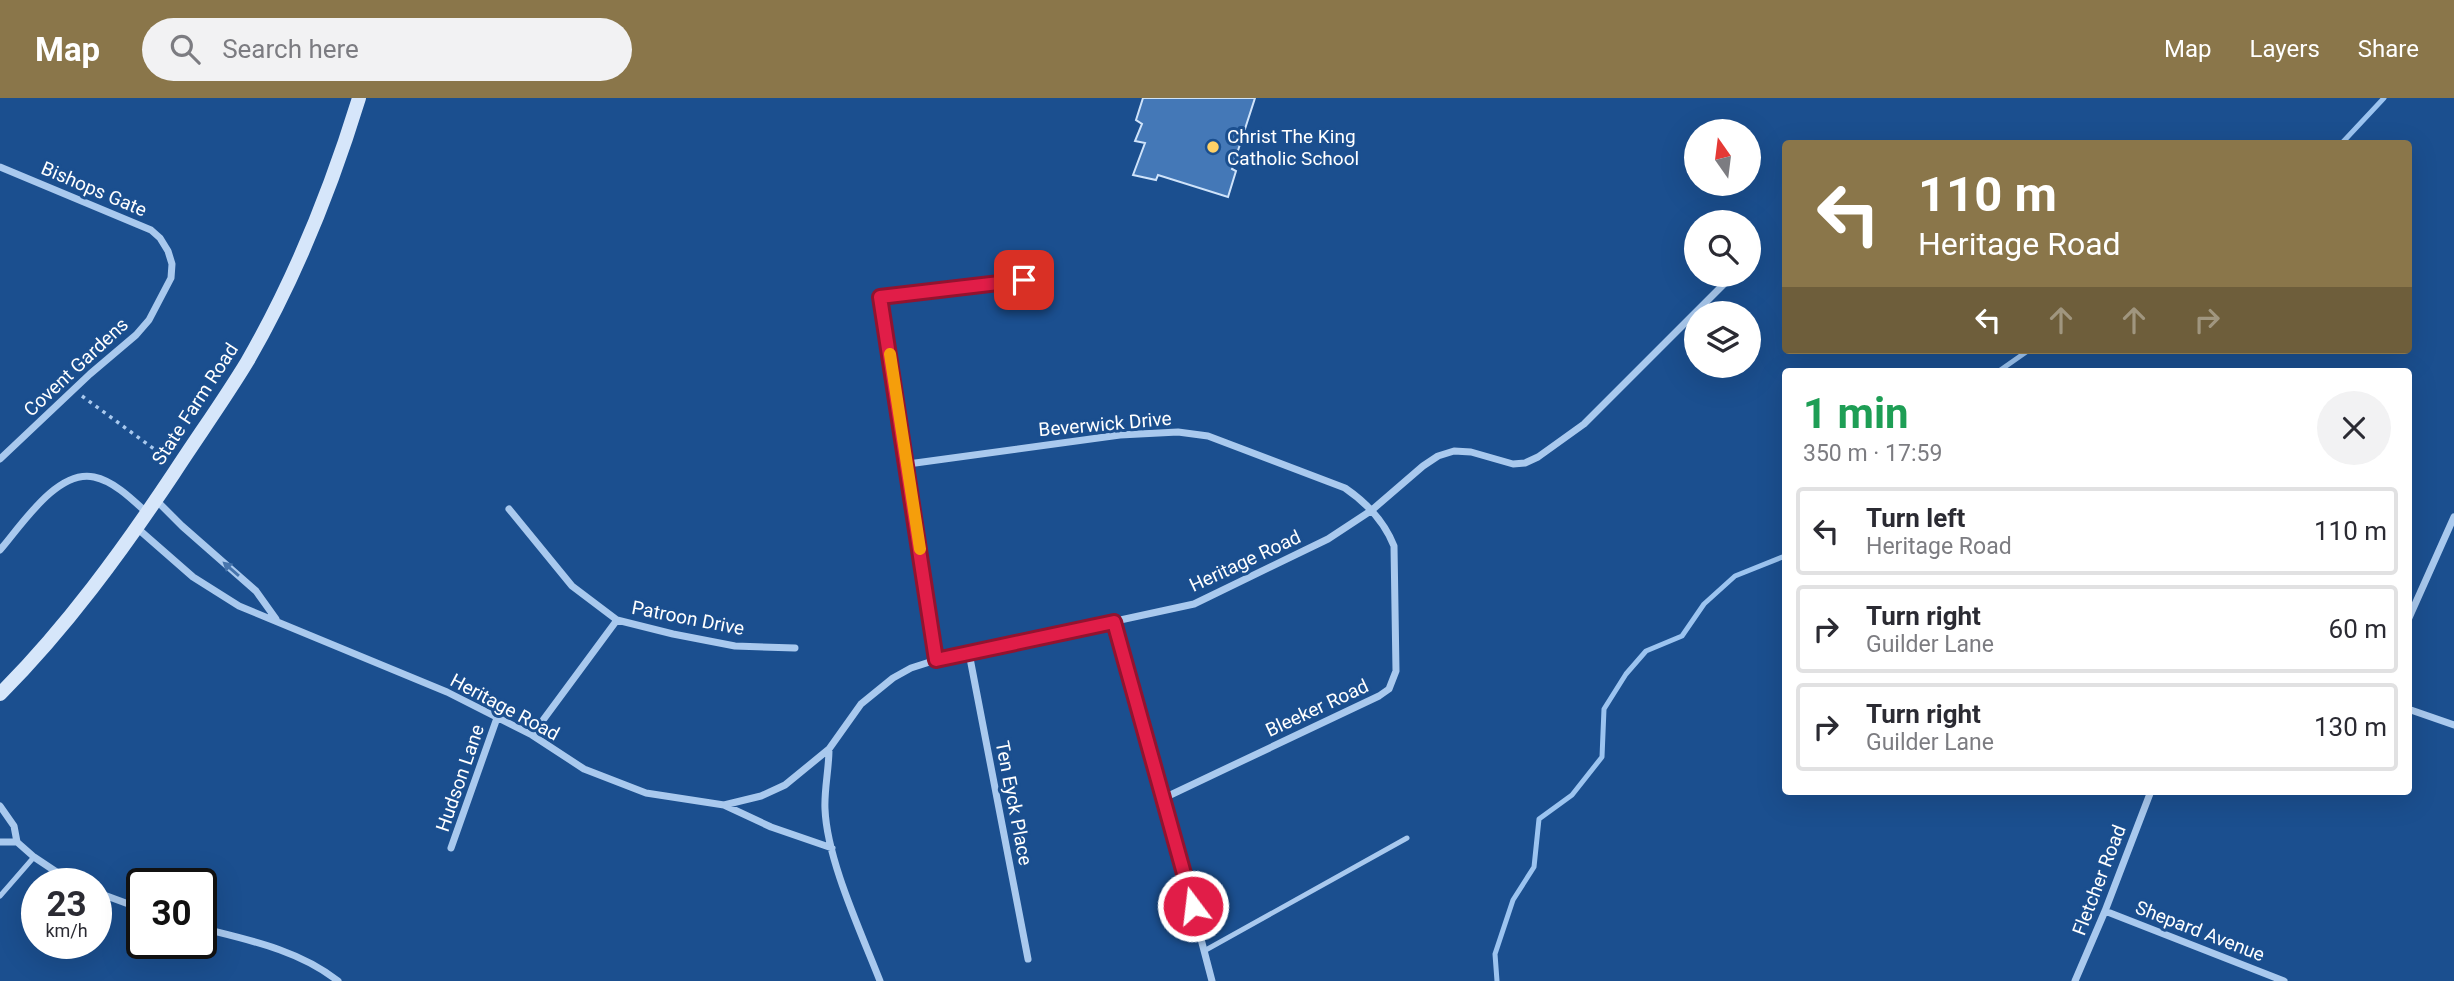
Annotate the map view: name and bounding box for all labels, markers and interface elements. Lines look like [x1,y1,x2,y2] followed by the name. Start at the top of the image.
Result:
[142,18,632,81] search box
[35,30,100,69] text: Map
[166,30,204,68] icon: search
[222,34,359,64] text: Search here
[2164,35,2212,63] text: Map
[2250,35,2320,63] text: Layers
[2358,35,2419,63] text: Share
[1684,119,1760,196] north arrow
[1684,119,1761,378] map controls
[1227,125,1359,170] place label: Christ The King Catholic School
[1205,139,1221,155] marker: Christ The King Catholic School
[38,156,150,222] street label: Bishops Gate
[1918,166,2057,223] text: 110 m
[1803,168,1894,259] icon: left
[1684,210,1761,287] button: search
[1918,225,2121,263] text: Heritage Road
[994,250,1054,310] pin
[1005,261,1043,299] icon: arrive
[1684,301,1761,378] button: layers
[1969,301,2007,339] icon: left
[2042,301,2080,339] icon: ahead
[2115,301,2153,339] icon: ahead
[2188,301,2226,339] icon: right
[19,313,133,421] street label: Covent Gardens
[147,339,243,469] street label: State Farm Road
[1803,389,1909,438] text: 1 min
[2317,391,2391,465] button: close
[1038,407,1172,441] street label: Beverwick Drive
[1803,440,1942,467] text: 350 m · 17:59
[1866,503,1965,533] text: Turn left
[1807,512,1845,550] icon: left
[2314,516,2387,546] text: 110 m
[1186,525,1304,597] street label: Heritage Road
[1866,533,2012,560] text: Heritage Road
[222,561,240,577] one-way arrow
[630,596,746,640] street label: Patroon Drive
[1866,601,1981,631] text: Turn right
[1807,610,1845,648] icon: right
[2329,614,2387,644] text: 60 m
[1866,631,1994,658] text: Guilder Lane
[446,669,564,745] street label: Heritage Road
[1262,674,1372,742] street label: Bleeker Road
[1866,699,1981,729] text: Turn right
[1807,708,1845,746] icon: right
[2314,712,2387,742] text: 130 m
[431,721,489,835] street label: Hudson Lane
[1866,729,1994,756] text: Guilder Lane
[991,739,1037,867] street label: Ten Eyck Place
[2067,821,2131,939] street label: Fletcher Road
[126,868,217,959] speed limit sign: 30
[1156,869,1230,943] position arrow
[46,884,87,925] text: 23
[2132,896,2268,966] street label: Shepard Avenue
[45,920,88,941] text: km/h

